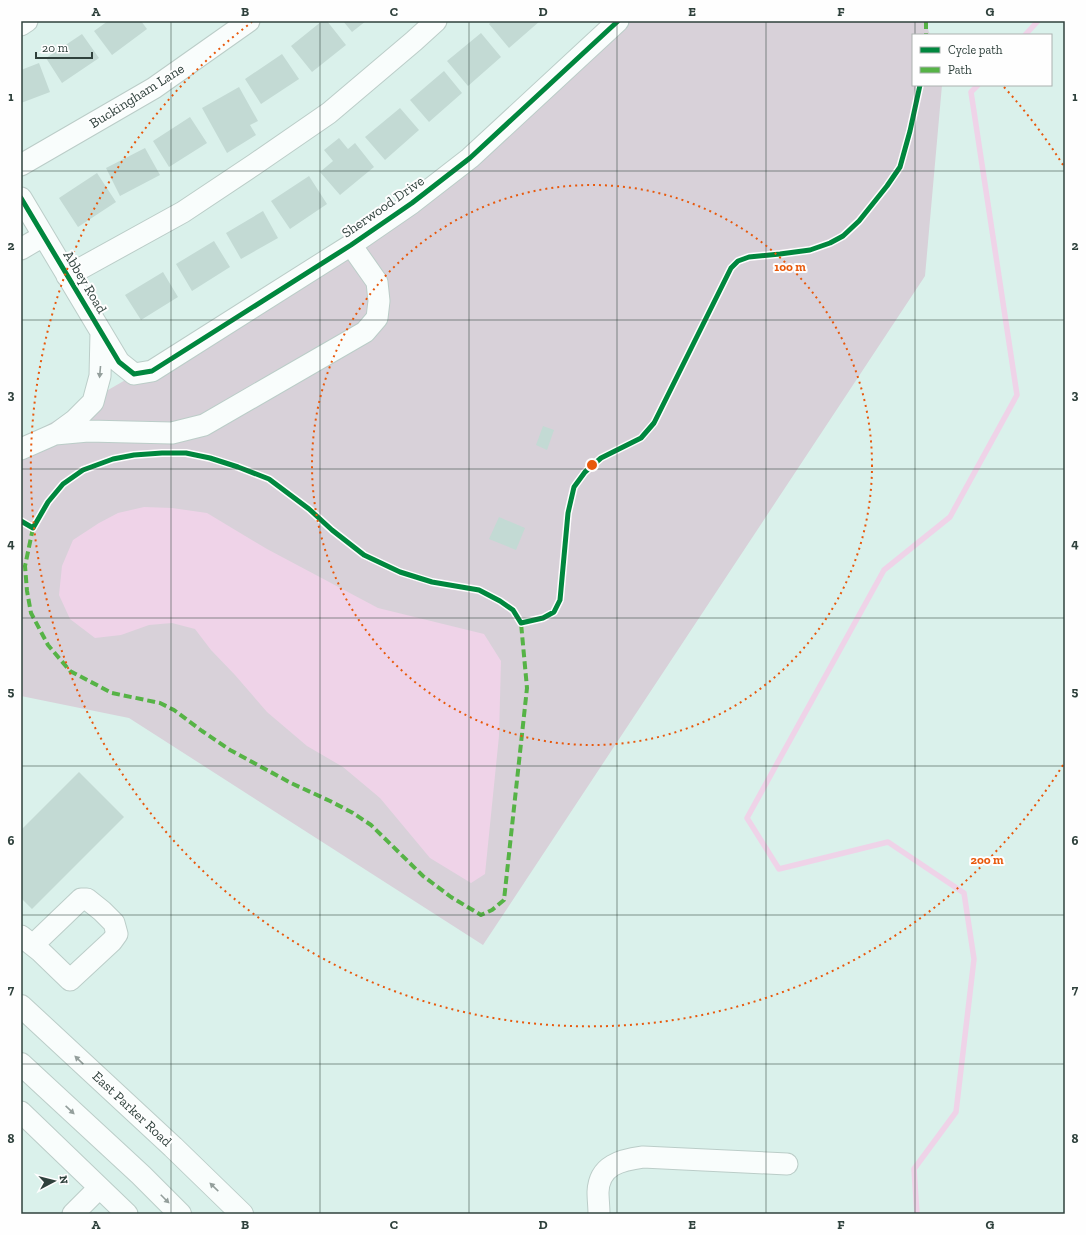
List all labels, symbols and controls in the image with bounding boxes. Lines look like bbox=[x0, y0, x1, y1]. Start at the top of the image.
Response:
text: A bbox=[92, 4, 101, 19]
text: B bbox=[241, 4, 249, 19]
text: C bbox=[390, 4, 398, 19]
text: D bbox=[538, 4, 548, 19]
text: E bbox=[688, 4, 696, 19]
text: F bbox=[837, 4, 845, 19]
text: G bbox=[986, 4, 995, 19]
scale bar bbox=[36, 34, 92, 60]
legend bbox=[912, 34, 1052, 86]
text: 20 m bbox=[42, 41, 69, 55]
text: Cycle path bbox=[948, 43, 1003, 57]
street label: Buckingham Lane bbox=[86, 60, 188, 132]
text: Path bbox=[948, 63, 972, 77]
text: 1 bbox=[8, 89, 14, 104]
text: 1 bbox=[1072, 89, 1078, 104]
street label: Sherwood Drive bbox=[339, 172, 428, 242]
text: 2 bbox=[8, 238, 15, 253]
text: 2 bbox=[1072, 238, 1079, 253]
street label: Abbey Road bbox=[60, 247, 111, 317]
text: 100 m bbox=[774, 260, 806, 274]
one-way arrow bbox=[96, 366, 103, 378]
text: 3 bbox=[8, 387, 15, 402]
text: 3 bbox=[1072, 387, 1079, 402]
centre of rings bbox=[585, 458, 599, 472]
text: 4 bbox=[7, 536, 15, 551]
text: 4 bbox=[1071, 536, 1079, 551]
text: 5 bbox=[8, 684, 15, 699]
text: 5 bbox=[1072, 684, 1079, 699]
text: 6 bbox=[8, 833, 15, 848]
text: 6 bbox=[1072, 833, 1079, 848]
text: 200 m bbox=[970, 853, 1004, 867]
text: 7 bbox=[8, 982, 15, 997]
text: 7 bbox=[1072, 982, 1079, 997]
one-way arrow bbox=[73, 1055, 84, 1064]
street label: East Parker Road bbox=[89, 1068, 176, 1150]
one-way arrow bbox=[65, 1105, 75, 1115]
text: 8 bbox=[7, 1131, 15, 1146]
text: 8 bbox=[1071, 1131, 1079, 1146]
north arrow bbox=[34, 1161, 74, 1201]
text: N bbox=[56, 1175, 70, 1185]
one-way arrow bbox=[209, 1182, 219, 1192]
one-way arrow bbox=[160, 1194, 170, 1204]
text: A bbox=[92, 1217, 101, 1232]
text: B bbox=[241, 1217, 249, 1232]
text: C bbox=[390, 1217, 398, 1232]
text: D bbox=[538, 1217, 548, 1232]
text: E bbox=[688, 1217, 696, 1232]
text: F bbox=[837, 1217, 845, 1232]
text: G bbox=[986, 1217, 995, 1232]

